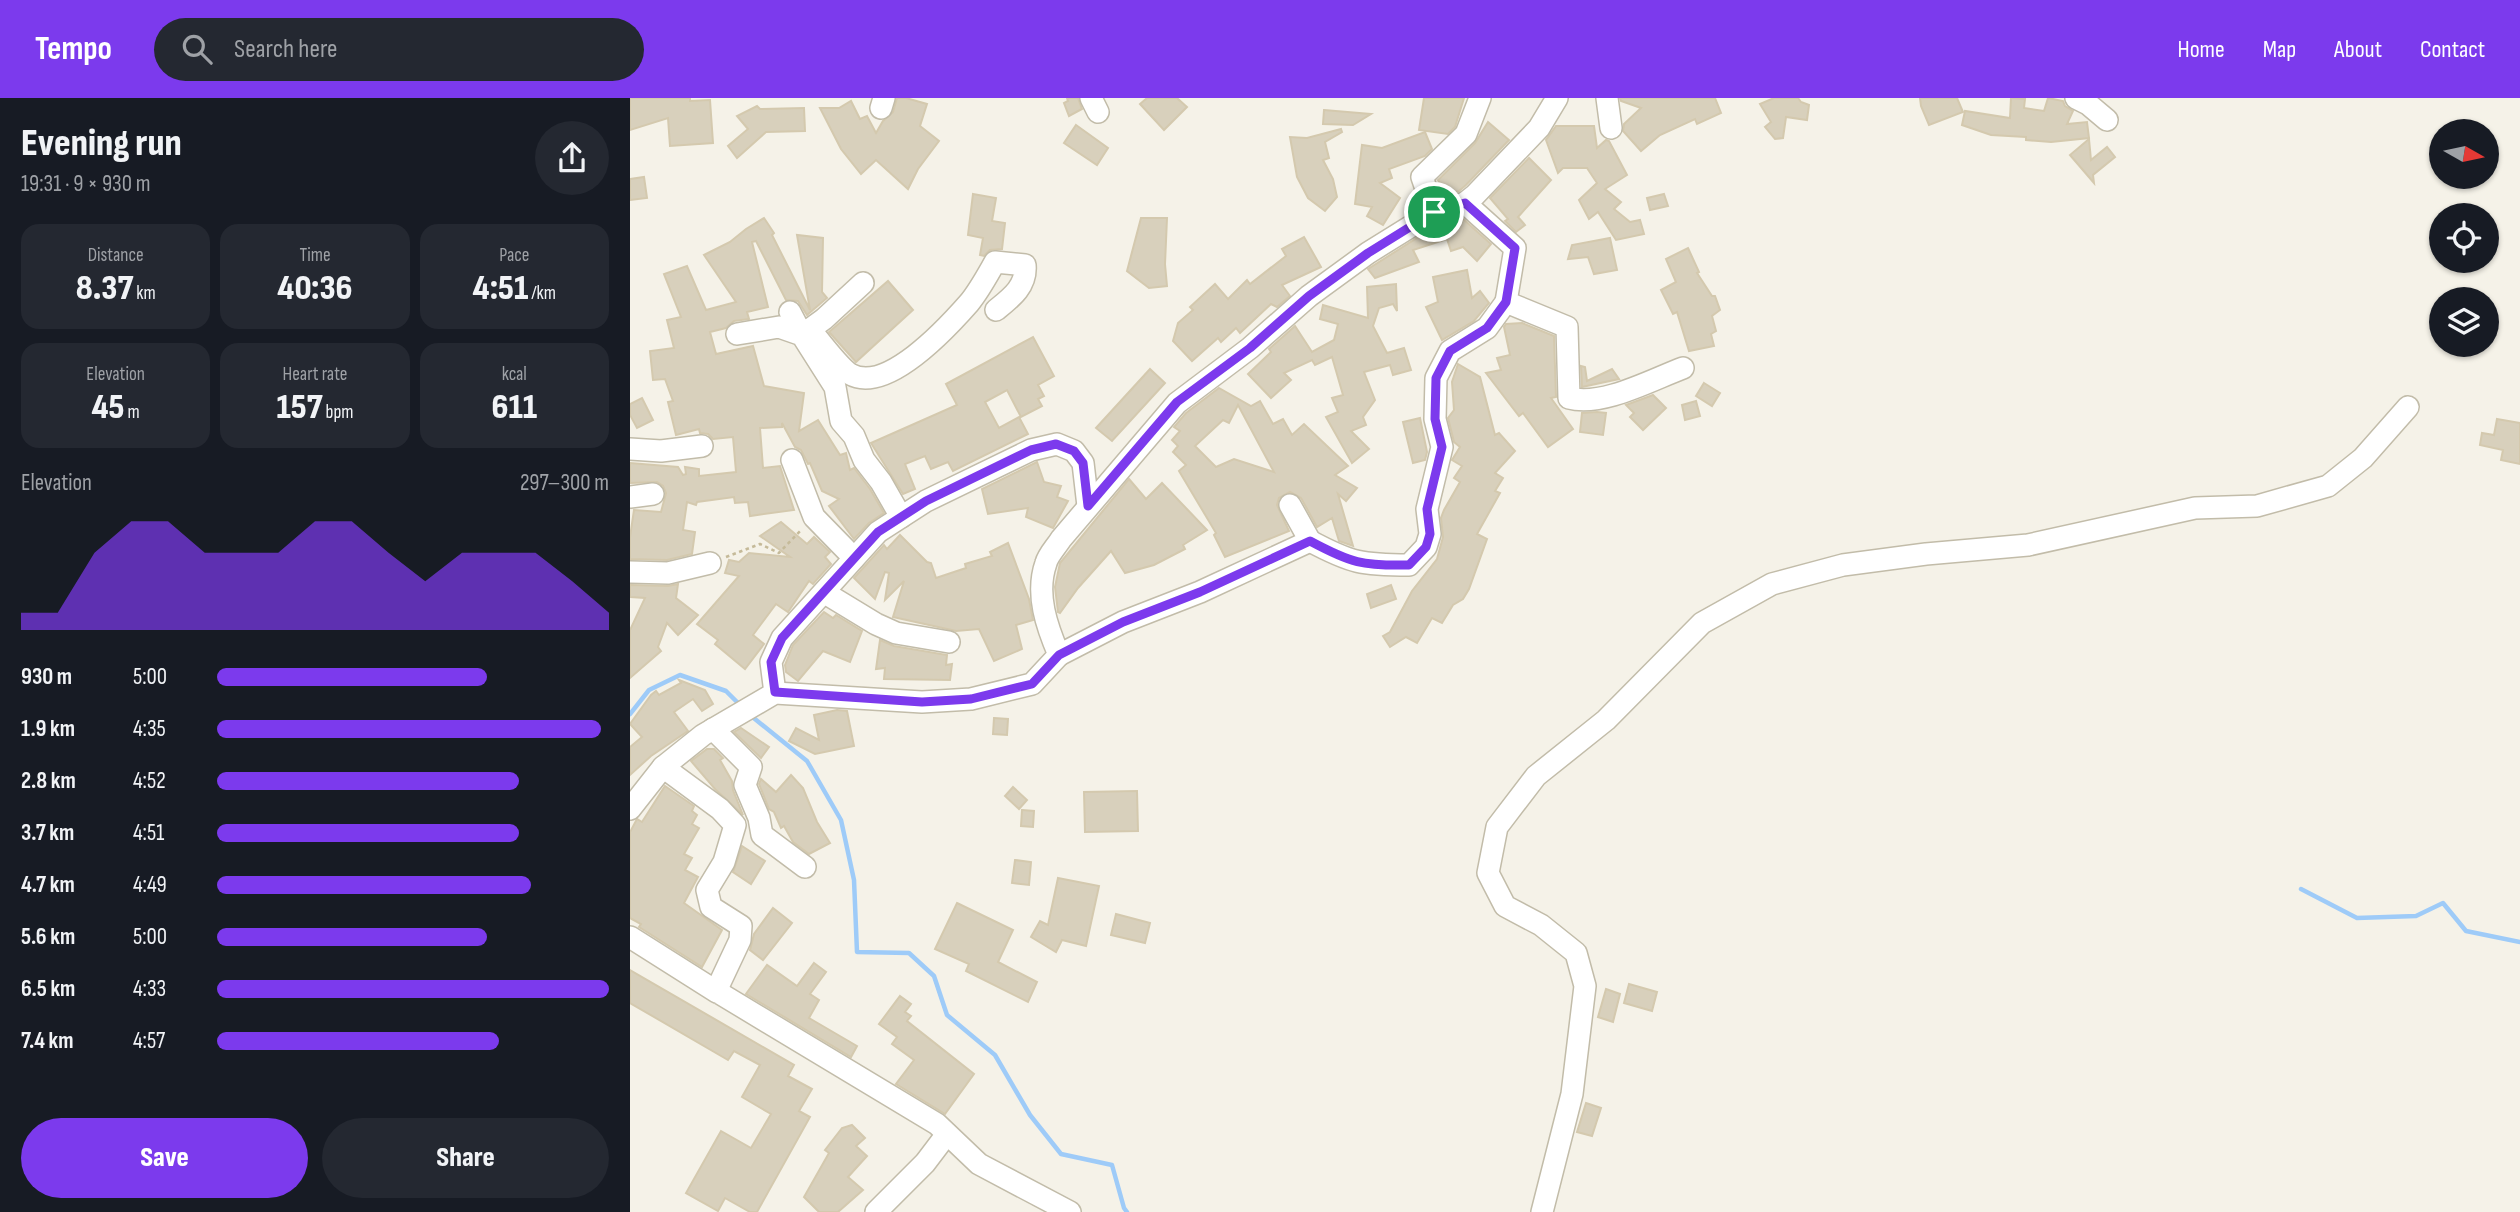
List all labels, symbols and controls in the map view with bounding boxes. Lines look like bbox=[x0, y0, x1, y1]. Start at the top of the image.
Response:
search box bbox=[154, 18, 644, 81]
text: Tempo bbox=[35, 29, 112, 69]
icon: search bbox=[178, 30, 216, 68]
text: Search here bbox=[234, 34, 337, 65]
text: Home bbox=[2177, 35, 2225, 64]
text: Map bbox=[2263, 35, 2296, 64]
text: About bbox=[2334, 35, 2382, 64]
text: Contact bbox=[2420, 35, 2485, 64]
north arrow bbox=[2429, 119, 2499, 189]
map controls bbox=[2429, 119, 2499, 357]
text: Evening run bbox=[21, 121, 182, 166]
button: share bbox=[535, 121, 609, 195]
text: 19:31 · 9 × 930 m bbox=[21, 170, 150, 198]
pin bbox=[1404, 182, 1464, 242]
icon: arrive bbox=[1415, 193, 1453, 231]
button: locate bbox=[2429, 203, 2499, 273]
text: Distance bbox=[88, 244, 144, 267]
text: Time bbox=[299, 244, 331, 267]
text: Pace bbox=[499, 244, 529, 267]
text: 8.37 bbox=[76, 267, 133, 310]
text: 40:36 bbox=[277, 267, 353, 310]
text: 4:51 bbox=[473, 267, 528, 310]
text: km bbox=[133, 282, 156, 305]
text: /km bbox=[528, 282, 556, 305]
button: layers bbox=[2429, 287, 2499, 357]
text: Elevation bbox=[86, 363, 145, 386]
text: Heart rate bbox=[283, 363, 347, 386]
text: kcal bbox=[502, 363, 527, 386]
text: 45 bbox=[92, 386, 125, 429]
text: 157 bbox=[276, 386, 323, 429]
text: 611 bbox=[491, 386, 537, 429]
text: m bbox=[125, 401, 140, 424]
text: bpm bbox=[323, 401, 354, 424]
text: Elevation bbox=[21, 469, 92, 497]
text: 297–300 m bbox=[520, 469, 609, 497]
text: 930 m bbox=[21, 663, 72, 691]
text: 5:00 bbox=[133, 663, 167, 691]
text: 1.9 km bbox=[21, 715, 75, 743]
text: 4:35 bbox=[133, 715, 166, 743]
text: 2.8 km bbox=[21, 767, 76, 795]
text: 4:52 bbox=[133, 767, 166, 795]
text: 3.7 km bbox=[21, 819, 74, 847]
text: 4:51 bbox=[133, 819, 164, 847]
text: 4.7 km bbox=[21, 871, 75, 899]
text: 4:49 bbox=[133, 871, 167, 899]
text: 5.6 km bbox=[21, 923, 75, 951]
text: 5:00 bbox=[133, 923, 167, 951]
text: 6.5 km bbox=[21, 975, 75, 1003]
text: 4:33 bbox=[133, 975, 166, 1003]
text: 7.4 km bbox=[21, 1027, 73, 1055]
text: 4:57 bbox=[133, 1027, 165, 1055]
button: Save bbox=[21, 1118, 308, 1198]
button: Share bbox=[322, 1118, 609, 1198]

